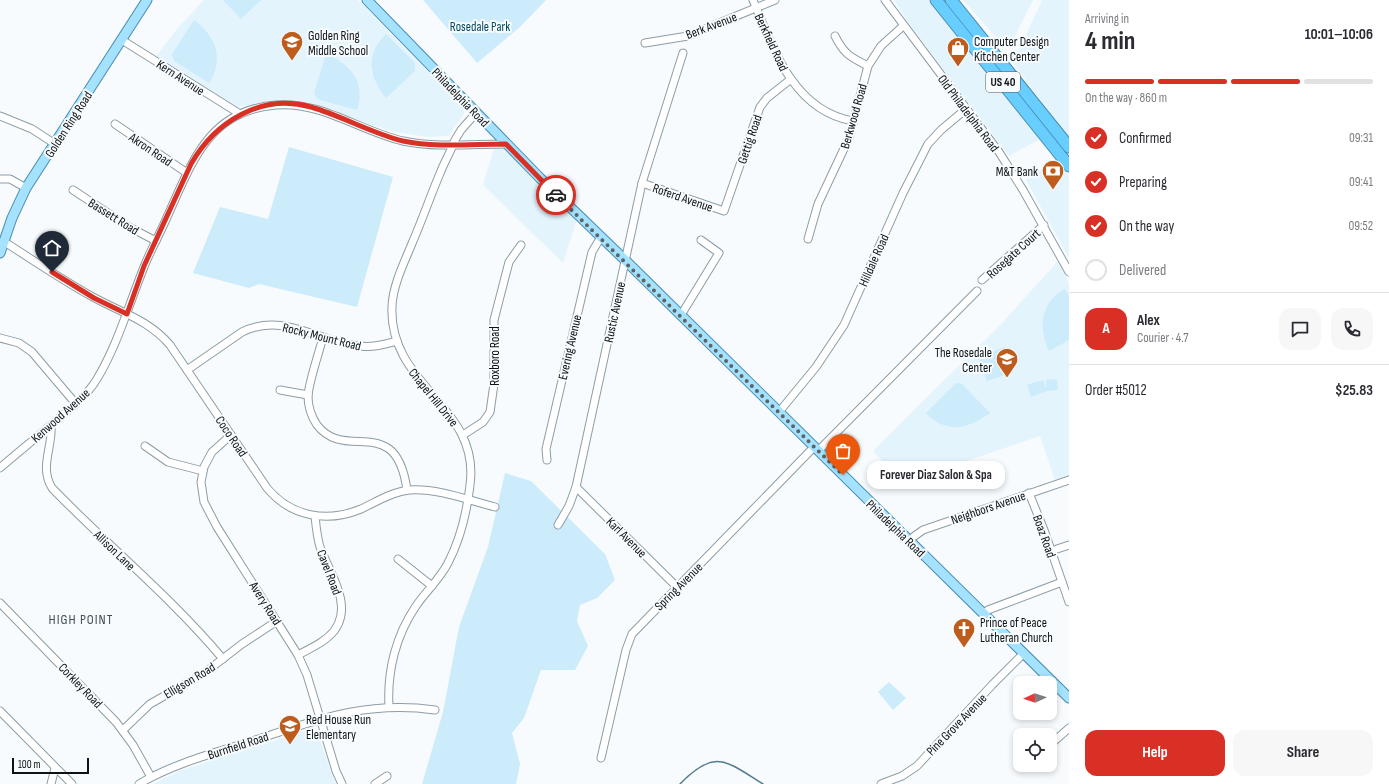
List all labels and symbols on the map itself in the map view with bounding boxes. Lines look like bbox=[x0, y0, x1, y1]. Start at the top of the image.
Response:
street label: Berk Avenue bbox=[683, 9, 739, 43]
street label: Berkfield Road bbox=[751, 11, 791, 74]
park label: Rosedale Park bbox=[450, 19, 510, 35]
place label: Golden Ring Middle School bbox=[308, 28, 368, 59]
school or university icon: Golden Ring Middle School bbox=[279, 29, 305, 62]
place label: Computer Design Kitchen Center bbox=[974, 34, 1049, 65]
shop icon: Computer Design Kitchen Center bbox=[945, 35, 971, 68]
street label: Kern Avenue bbox=[153, 56, 207, 99]
street label: Philadelphia Road bbox=[428, 65, 492, 131]
street label: Old Philadelphia Road bbox=[934, 72, 1002, 155]
road number: US 40 bbox=[986, 72, 1020, 92]
street label: Berkwood Road bbox=[837, 82, 871, 151]
street label: Golden Ring Road bbox=[42, 89, 96, 161]
street label: Gettig Road bbox=[734, 113, 766, 166]
street label: Akron Road bbox=[125, 129, 175, 170]
bank icon: M&T Bank bbox=[1040, 158, 1066, 191]
place label: M&T Bank bbox=[996, 164, 1038, 180]
courier bbox=[536, 175, 576, 215]
street label: Roferd Avenue bbox=[650, 180, 715, 216]
street label: Bassett Road bbox=[85, 195, 142, 239]
street label: Rosegate Court bbox=[983, 225, 1044, 282]
pin bbox=[35, 231, 69, 272]
street label: Hilldale Road bbox=[855, 232, 893, 289]
street label: Rustic Avenue bbox=[601, 280, 629, 344]
street label: Evering Avenue bbox=[555, 313, 585, 381]
street label: Rocky Mount Road bbox=[281, 319, 363, 354]
street label: Roxboro Road bbox=[487, 326, 503, 386]
place label: The Rosedale Center bbox=[935, 345, 992, 376]
school or university icon: The Rosedale Center bbox=[994, 346, 1020, 379]
street label: Chapel Hill Drive bbox=[405, 365, 462, 430]
street label: Kenwood Avenue bbox=[28, 385, 93, 446]
street label: Coco Road bbox=[212, 413, 251, 460]
pin bbox=[826, 434, 860, 475]
callout: Forever Diaz Salon & Spa bbox=[867, 461, 1005, 489]
street label: Neighbors Avenue bbox=[949, 488, 1028, 528]
street label: Philadelphia Road bbox=[862, 497, 928, 561]
street label: Boaz Road bbox=[1029, 513, 1059, 560]
street label: Karl Avenue bbox=[603, 514, 650, 561]
street label: Allison Lane bbox=[89, 526, 138, 574]
street label: Cavel Road bbox=[313, 547, 345, 597]
street label: Spring Avenue bbox=[651, 559, 706, 614]
street label: Avery Road bbox=[245, 578, 285, 628]
district label: HIGH POINT bbox=[49, 611, 113, 628]
place label: Prince of Peace Lutheran Church bbox=[980, 615, 1053, 646]
church icon: Prince of Peace Lutheran Church bbox=[951, 616, 977, 649]
street label: Elligson Road bbox=[161, 659, 218, 703]
street label: Corkley Road bbox=[55, 660, 106, 712]
north arrow bbox=[1013, 676, 1057, 720]
street label: Pine Grove Avenue bbox=[923, 690, 990, 759]
place label: Red House Run Elementary bbox=[306, 712, 371, 743]
school or university icon: Red House Run Elementary bbox=[277, 713, 303, 746]
street label: Burnfield Road bbox=[206, 729, 271, 763]
scale bar bbox=[12, 756, 89, 775]

